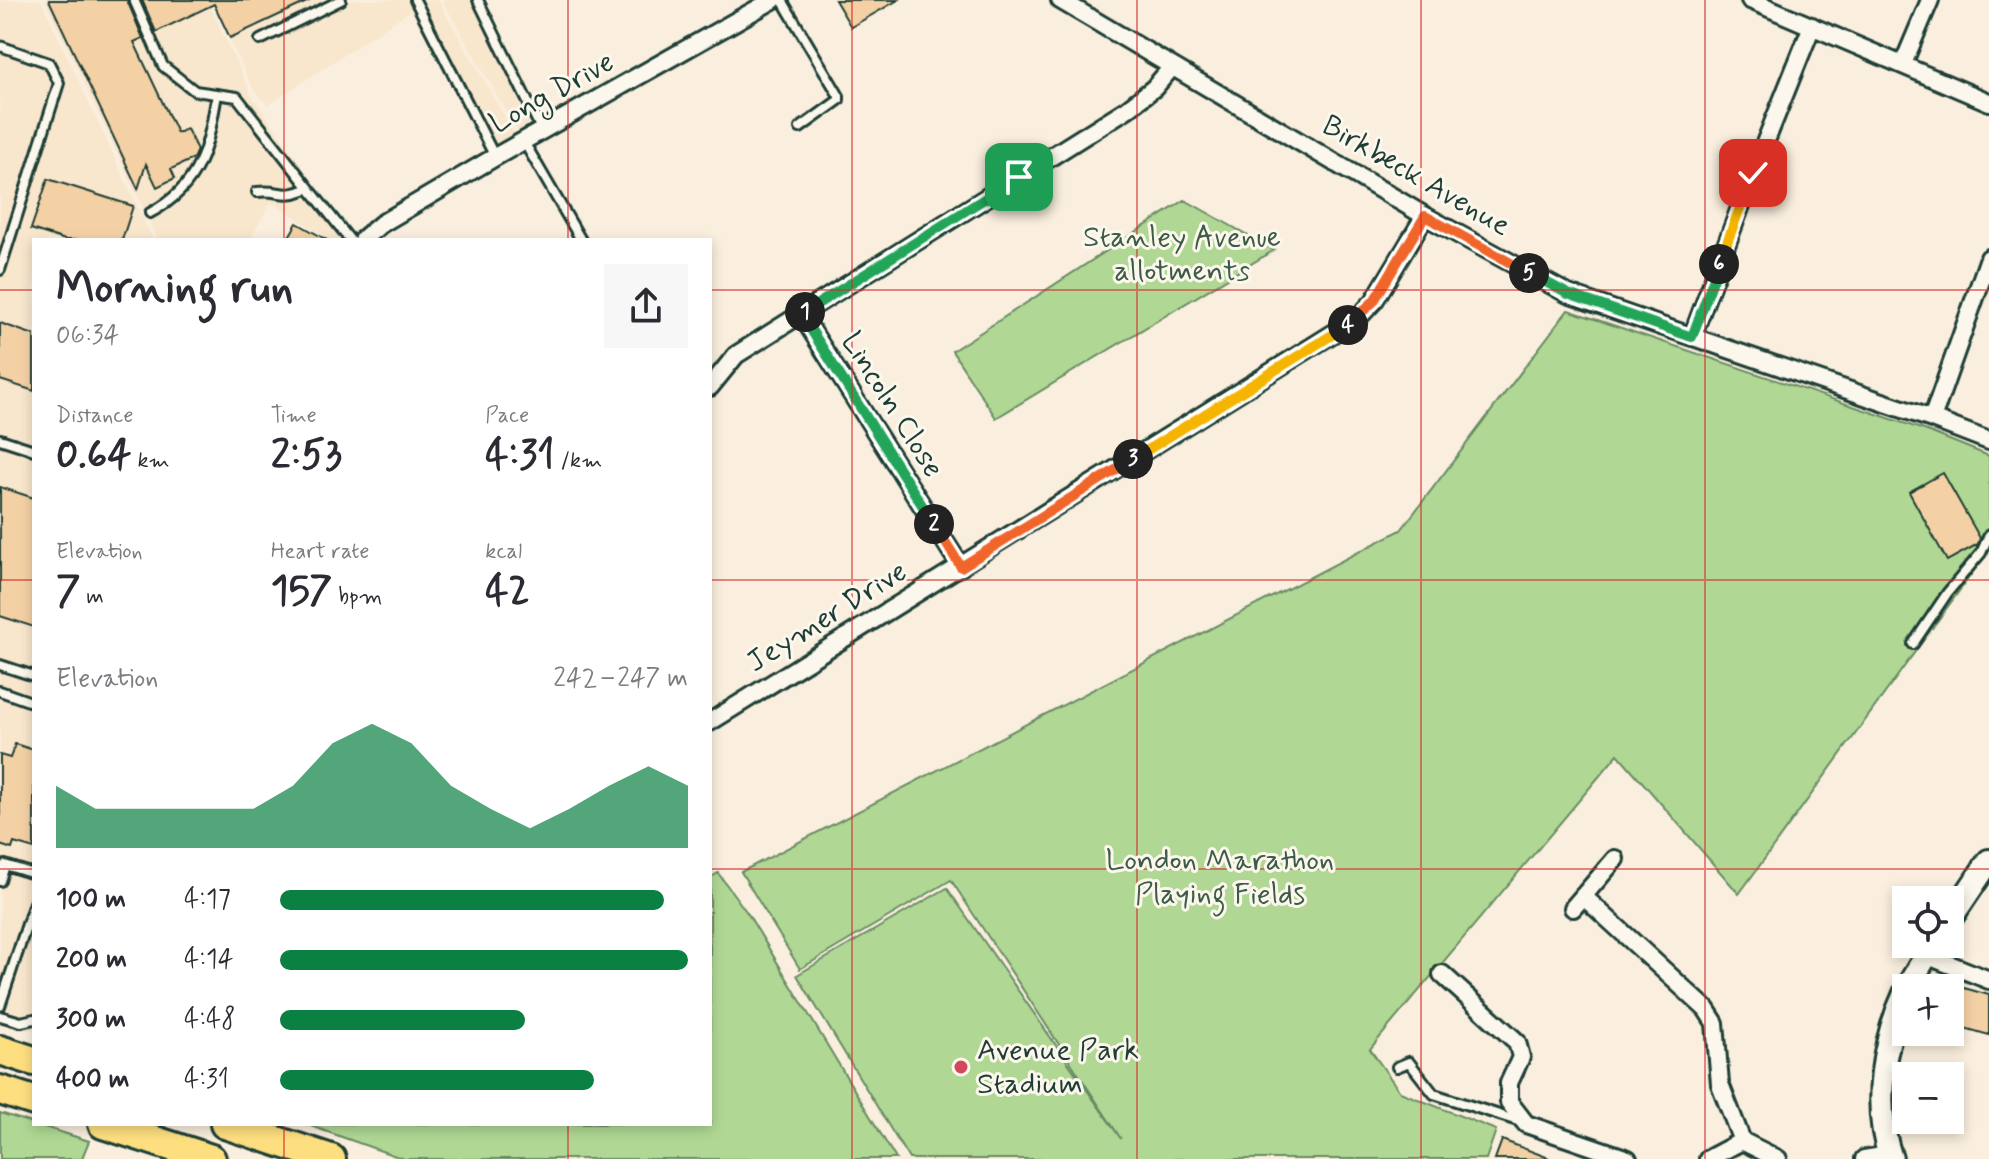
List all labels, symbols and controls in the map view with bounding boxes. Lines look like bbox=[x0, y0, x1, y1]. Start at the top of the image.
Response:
street label: Long Drive bbox=[483, 43, 622, 145]
street label: Birkbeck Avenue bbox=[1315, 106, 1517, 246]
pin bbox=[1719, 139, 1787, 207]
pin bbox=[985, 143, 1053, 211]
icon: check bbox=[1731, 151, 1775, 195]
icon: arrive bbox=[997, 155, 1041, 199]
park label: Stanley Avenue allotments bbox=[1083, 218, 1281, 291]
pin: 6 bbox=[1699, 244, 1739, 284]
text: 6 bbox=[1713, 250, 1725, 278]
pin: 5 bbox=[1509, 253, 1549, 293]
text: 5 bbox=[1522, 259, 1536, 287]
text: Morning run bbox=[56, 260, 293, 318]
button: share bbox=[604, 264, 688, 348]
pin: 1 bbox=[785, 292, 825, 332]
text: 1 bbox=[800, 298, 810, 326]
pin: 4 bbox=[1328, 305, 1368, 345]
text: 4 bbox=[1342, 311, 1354, 339]
text: 06:34 bbox=[56, 319, 119, 353]
street label: Lincoln Close bbox=[832, 325, 952, 485]
text: Distance bbox=[56, 402, 133, 430]
text: Time bbox=[271, 402, 317, 430]
text: Pace bbox=[485, 402, 529, 430]
text: 0.64 bbox=[56, 430, 131, 482]
text: 2:53 bbox=[271, 430, 342, 482]
text: 4:31 bbox=[485, 430, 555, 482]
pin: 3 bbox=[1113, 439, 1153, 479]
text: 3 bbox=[1128, 445, 1138, 473]
text: km bbox=[131, 447, 170, 475]
text: /km bbox=[555, 447, 602, 475]
pin: 2 bbox=[914, 504, 954, 544]
text: 2 bbox=[929, 510, 939, 538]
text: Elevation bbox=[56, 538, 143, 566]
text: Heart rate bbox=[271, 538, 369, 566]
text: kcal bbox=[485, 538, 522, 566]
street label: Jeymer Drive bbox=[739, 552, 915, 682]
text: 7 bbox=[56, 566, 80, 618]
text: 157 bbox=[271, 566, 332, 618]
text: 42 bbox=[485, 566, 530, 618]
text: m bbox=[80, 583, 104, 611]
text: bpm bbox=[332, 583, 382, 611]
text: Elevation bbox=[56, 662, 158, 696]
text: 242–247 m bbox=[553, 662, 688, 696]
park label: London Marathon Playing Fields bbox=[1106, 841, 1334, 917]
text: 100 m bbox=[56, 883, 126, 917]
text: 4:17 bbox=[184, 883, 231, 917]
map controls bbox=[1892, 886, 1964, 1134]
button: locate bbox=[1892, 886, 1964, 958]
text: 200 m bbox=[56, 943, 127, 977]
text: 4:14 bbox=[184, 943, 233, 977]
button: + bbox=[1892, 974, 1964, 1046]
text: 300 m bbox=[56, 1003, 126, 1037]
text: 4:48 bbox=[184, 1003, 235, 1037]
place label: Avenue Park Stadium bbox=[977, 1031, 1139, 1104]
marker: Avenue Park Stadium bbox=[952, 1058, 970, 1076]
button: − bbox=[1892, 1062, 1964, 1134]
text: 400 m bbox=[56, 1063, 129, 1097]
text: 4:31 bbox=[184, 1063, 229, 1097]

